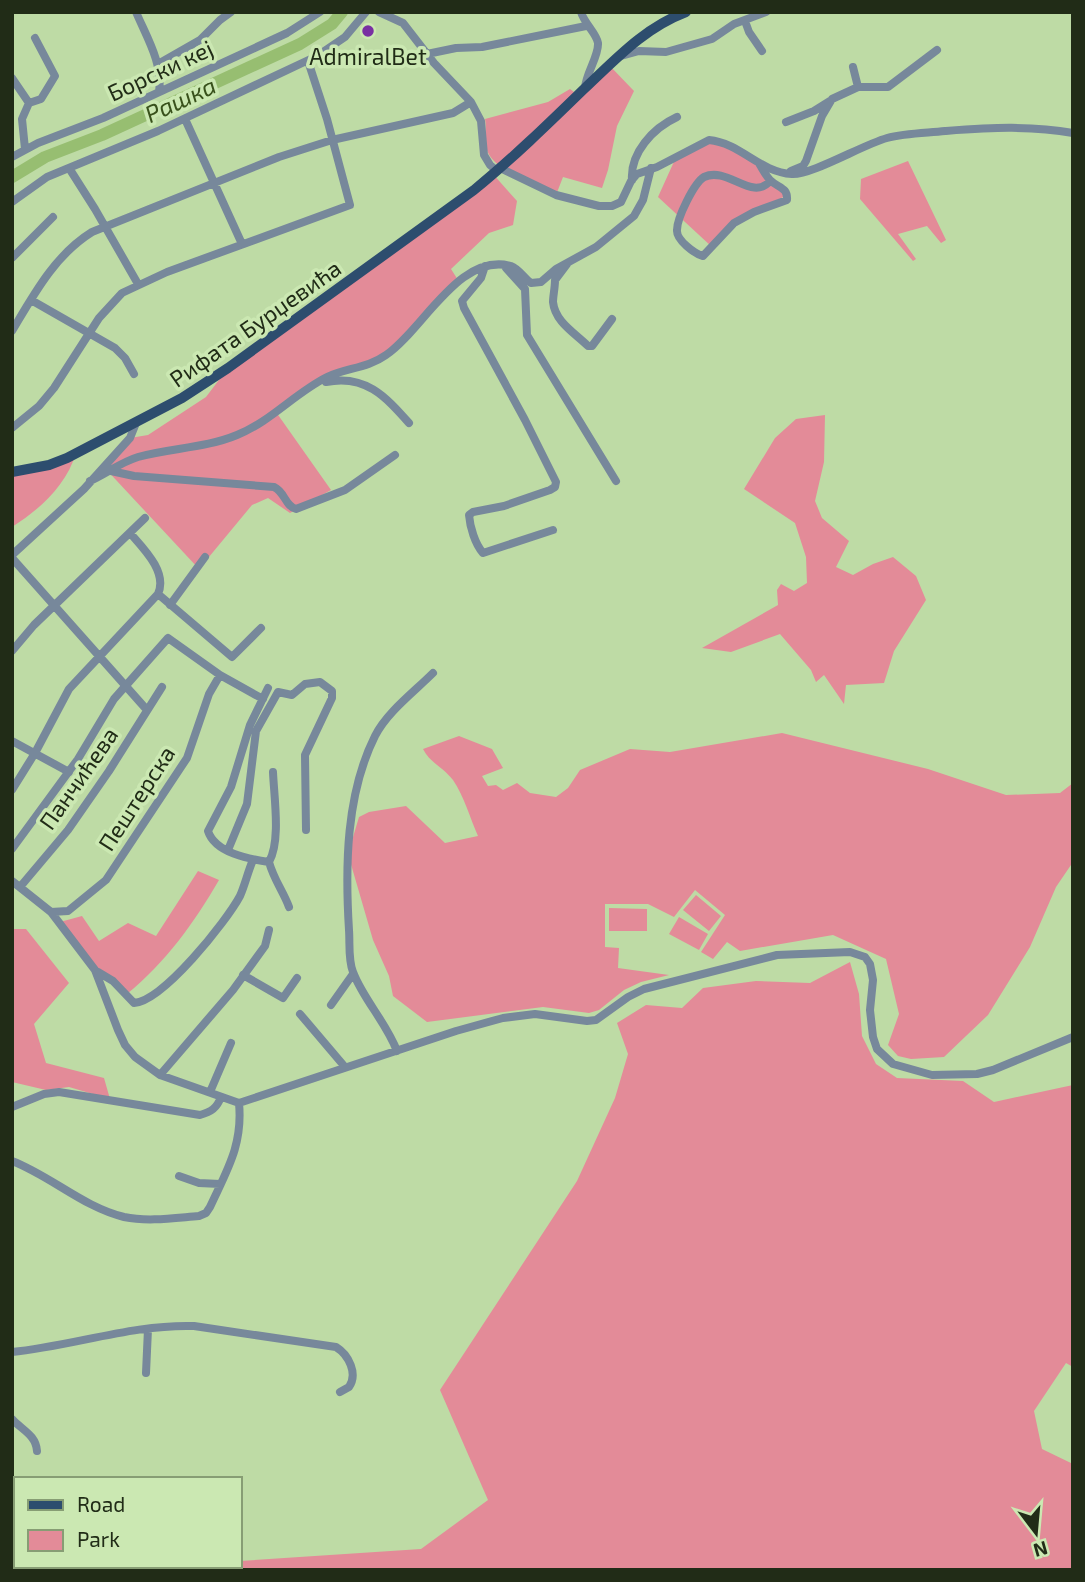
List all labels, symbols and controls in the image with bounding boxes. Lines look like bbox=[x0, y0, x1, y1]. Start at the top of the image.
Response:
marker: AdmiralBet bbox=[360, 23, 376, 39]
street label: Борски кеј bbox=[103, 33, 217, 107]
place label: AdmiralBet bbox=[309, 42, 427, 70]
water label: Рашка bbox=[140, 70, 220, 128]
street label: Рифата Бурџевића bbox=[164, 253, 347, 393]
street label: Панчићева bbox=[33, 721, 123, 835]
street label: Пештерска bbox=[92, 740, 180, 856]
legend bbox=[14, 1477, 242, 1568]
text: Road bbox=[77, 1491, 125, 1516]
north arrow bbox=[1001, 1498, 1071, 1568]
text: Park bbox=[77, 1526, 120, 1551]
text: N bbox=[1031, 1537, 1051, 1563]

